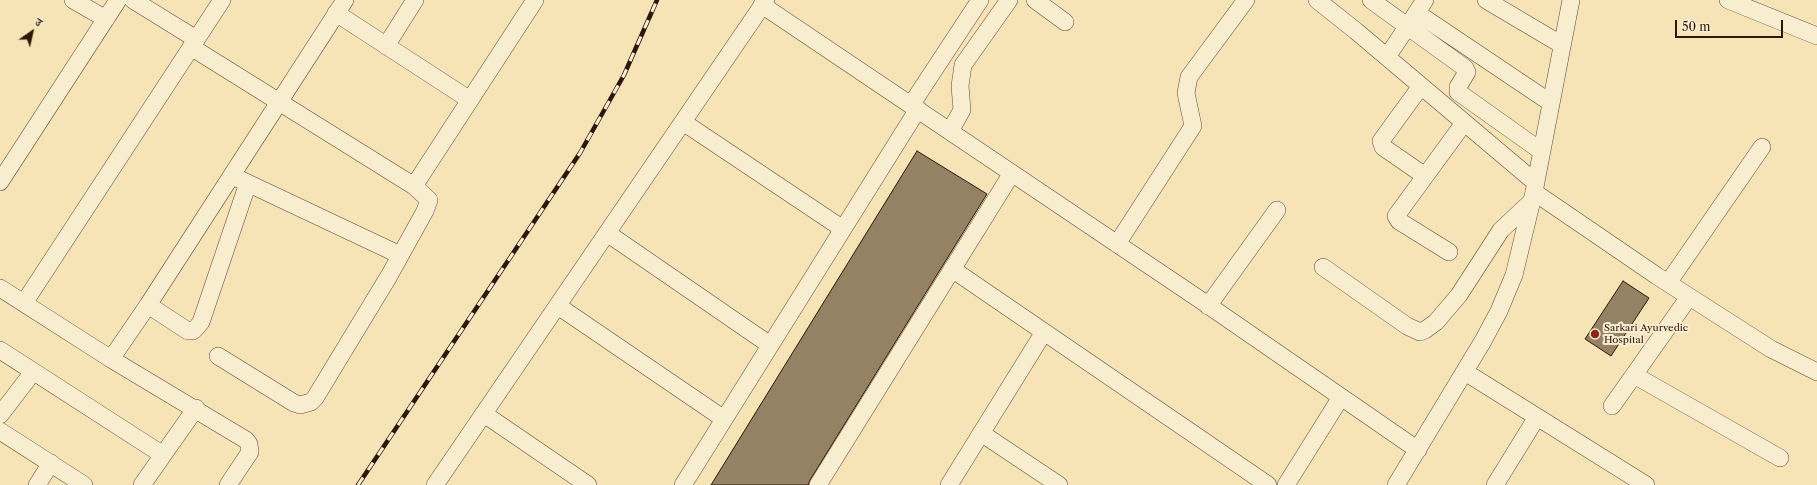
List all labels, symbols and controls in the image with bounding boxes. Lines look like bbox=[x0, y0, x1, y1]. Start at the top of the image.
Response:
north arrow bbox=[12, 12, 52, 52]
scale bar bbox=[1677, 12, 1785, 38]
text: उ bbox=[32, 15, 45, 29]
text: 50 m bbox=[1682, 19, 1711, 34]
place label: Sarkari Ayurvedic Hospital bbox=[1604, 322, 1688, 346]
marker: Sarkari Ayurvedic Hospital bbox=[1589, 328, 1601, 340]

